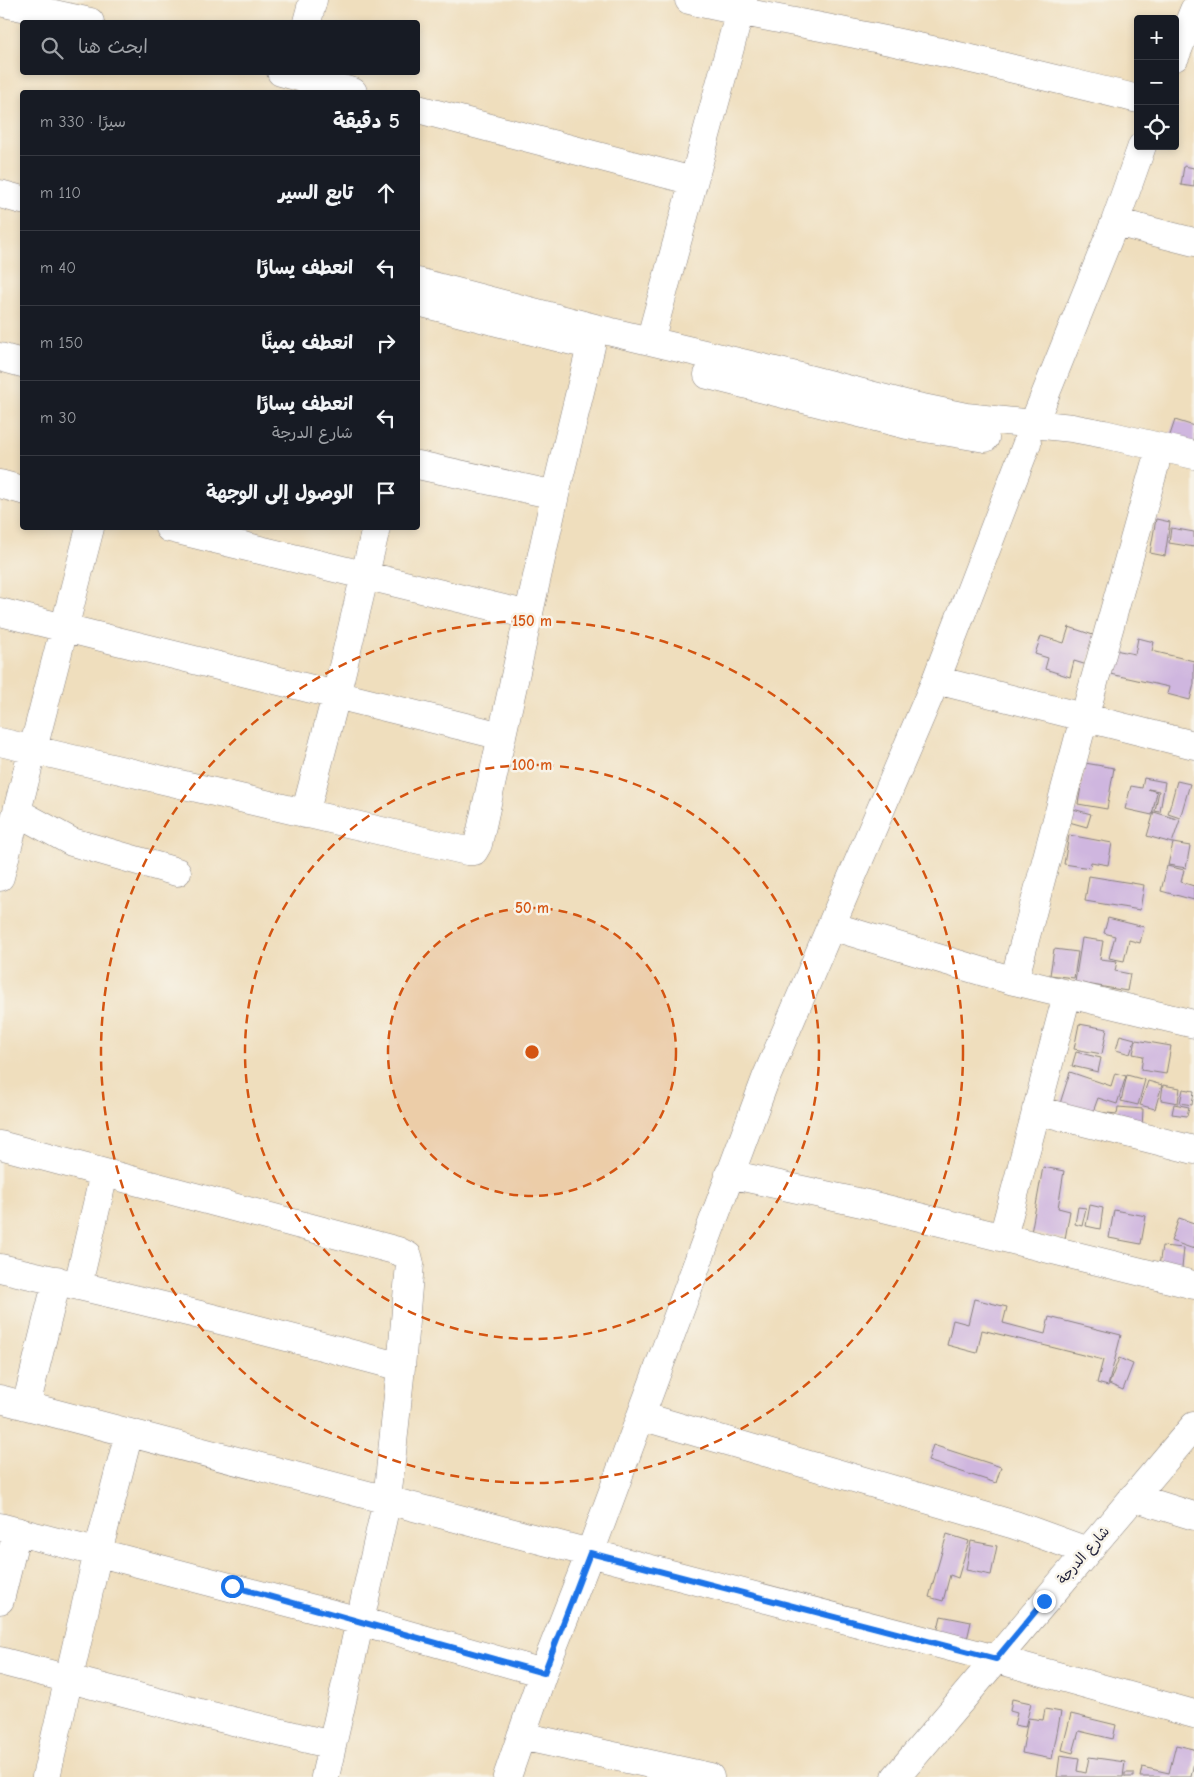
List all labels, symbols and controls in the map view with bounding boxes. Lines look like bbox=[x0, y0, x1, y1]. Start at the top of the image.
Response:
map controls bbox=[1134, 15, 1179, 150]
button: + bbox=[1134, 15, 1179, 60]
search box bbox=[20, 20, 420, 75]
icon: search bbox=[38, 34, 66, 62]
text: ابحث هنا bbox=[78, 36, 148, 58]
button: − bbox=[1134, 60, 1179, 105]
button: locate bbox=[1134, 105, 1179, 150]
text: 5 دقيقة bbox=[333, 109, 400, 133]
text: سيرًا · 330 m bbox=[40, 113, 126, 131]
icon: ahead bbox=[372, 179, 400, 207]
text: تابع السير bbox=[279, 182, 353, 204]
text: 110 m bbox=[40, 184, 81, 202]
icon: left bbox=[372, 254, 400, 282]
text: انعطف يسارًا bbox=[256, 257, 353, 279]
text: 40 m bbox=[40, 259, 76, 277]
icon: right bbox=[372, 329, 400, 357]
text: انعطف يمينًا bbox=[261, 332, 353, 354]
text: 150 m bbox=[40, 334, 83, 352]
text: انعطف يسارًا bbox=[256, 393, 353, 415]
icon: left bbox=[372, 404, 400, 432]
text: 30 m bbox=[40, 409, 76, 427]
text: شارع الدرجة bbox=[272, 424, 353, 442]
icon: arrive bbox=[372, 479, 400, 507]
text: الوصول إلى الوجهة bbox=[206, 482, 353, 504]
text: 150 m bbox=[512, 612, 552, 630]
text: 100 m bbox=[512, 756, 552, 774]
text: 50 m bbox=[515, 899, 549, 917]
centre of rings bbox=[523, 1043, 541, 1061]
street label: شارع الدرجة bbox=[1054, 1523, 1114, 1588]
route start bbox=[221, 1575, 244, 1598]
route end bbox=[1033, 1590, 1056, 1613]

